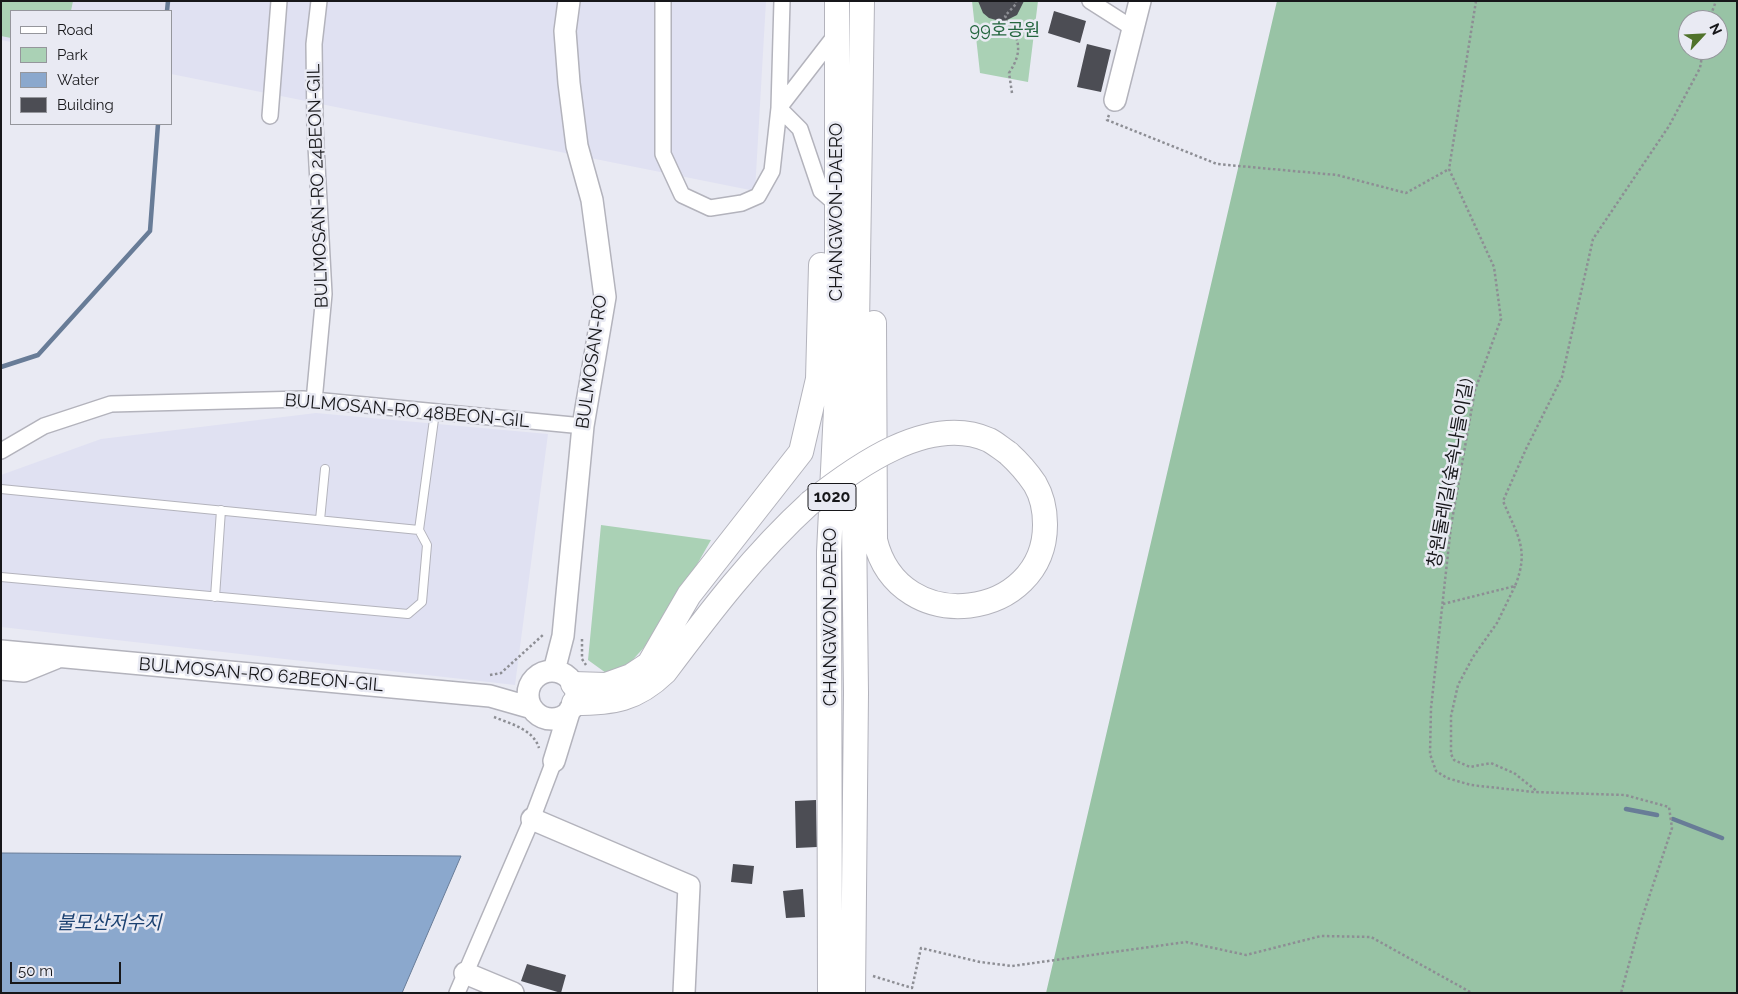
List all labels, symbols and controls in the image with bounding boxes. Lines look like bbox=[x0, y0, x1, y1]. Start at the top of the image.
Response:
legend bbox=[10, 10, 172, 125]
north arrow bbox=[1678, 10, 1728, 60]
park label: 99호공원 bbox=[970, 20, 1040, 42]
text: Road bbox=[57, 21, 93, 39]
text: N bbox=[1706, 21, 1725, 37]
text: Park bbox=[57, 46, 88, 64]
street label: BULMOSAN-RO 24BEON-GIL bbox=[303, 64, 333, 308]
text: Water bbox=[57, 71, 99, 89]
text: Building bbox=[57, 96, 114, 114]
street label: CHANGWON-DAERO bbox=[826, 123, 848, 301]
street label: BULMOSAN-RO bbox=[572, 294, 612, 430]
street label: 창원둘레길(숲속나들이길) bbox=[1424, 377, 1478, 569]
street label: BULMOSAN-RO 48BEON-GIL bbox=[284, 390, 530, 432]
road number: 1020 bbox=[808, 484, 856, 511]
street label: CHANGWON-DAERO bbox=[820, 528, 842, 706]
street label: BULMOSAN-RO 62BEON-GIL bbox=[138, 654, 384, 696]
water label: 불모산저수지 bbox=[57, 912, 161, 934]
scale bar bbox=[12, 952, 124, 984]
text: 50 m bbox=[18, 962, 53, 980]

